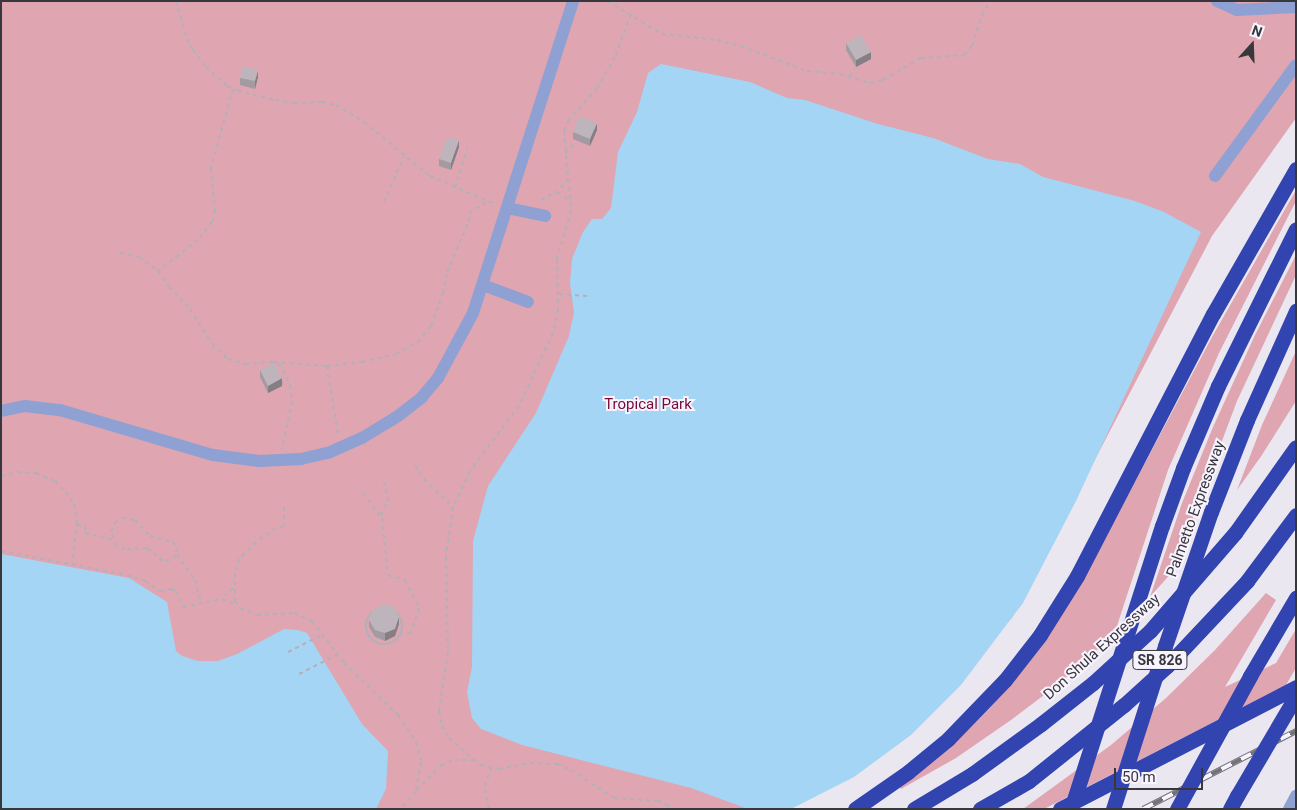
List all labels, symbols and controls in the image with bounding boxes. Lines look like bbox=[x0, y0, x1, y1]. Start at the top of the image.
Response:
north arrow bbox=[1227, 20, 1277, 70]
text: N bbox=[1250, 22, 1265, 40]
park label: Tropical Park bbox=[604, 396, 692, 414]
street label: Palmetto Expressway bbox=[1163, 439, 1229, 579]
street label: Don Shula Expressway bbox=[1040, 590, 1164, 704]
road number: SR 826 bbox=[1131, 648, 1189, 672]
scale bar bbox=[1117, 758, 1206, 790]
text: 50 m bbox=[1122, 768, 1156, 786]

